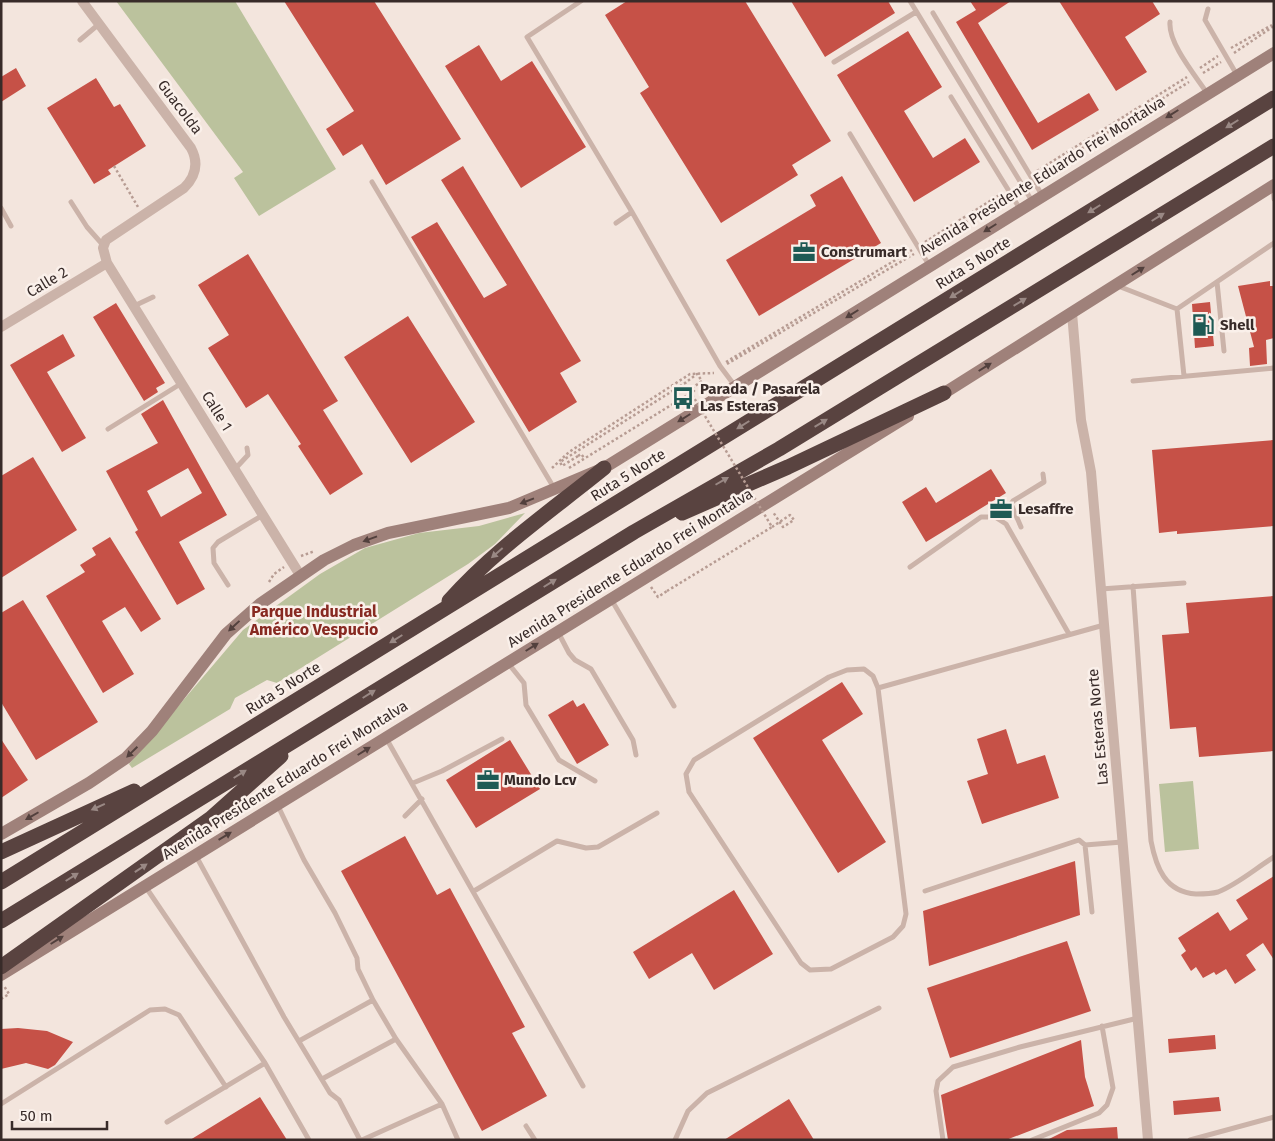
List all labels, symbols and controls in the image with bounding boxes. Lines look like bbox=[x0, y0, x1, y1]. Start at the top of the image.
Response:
street label: Guacolda bbox=[154, 76, 206, 138]
street label: Avenida Presidente Eduardo Frei Montalva bbox=[916, 93, 1168, 259]
one-way arrow bbox=[1166, 110, 1179, 119]
one-way arrow bbox=[1226, 119, 1239, 128]
one-way arrow bbox=[1087, 204, 1100, 214]
one-way arrow bbox=[1152, 213, 1165, 222]
one-way arrow bbox=[983, 224, 996, 233]
street label: Ruta 5 Norte bbox=[932, 233, 1014, 293]
office icon: Construmart bbox=[791, 239, 817, 265]
place label: Construmart bbox=[821, 243, 907, 261]
street label: Calle 2 bbox=[23, 263, 71, 301]
one-way arrow bbox=[1131, 266, 1144, 276]
one-way arrow bbox=[949, 290, 962, 299]
one-way arrow bbox=[1013, 298, 1026, 307]
one-way arrow bbox=[845, 309, 858, 318]
fuel station icon: Shell bbox=[1190, 312, 1216, 338]
place label: Shell bbox=[1220, 316, 1255, 334]
one-way arrow bbox=[979, 362, 992, 372]
place label: Parada / Pasarela Las Esteras bbox=[700, 380, 820, 415]
bus stop icon: Parada / Pasarela Las Esteras bbox=[670, 385, 696, 411]
street label: Calle 1 bbox=[198, 388, 236, 434]
one-way arrow bbox=[678, 414, 691, 423]
one-way arrow bbox=[815, 419, 828, 428]
one-way arrow bbox=[736, 421, 749, 430]
street label: Ruta 5 Norte bbox=[587, 445, 669, 505]
one-way arrow bbox=[715, 477, 729, 486]
street label: Avenida Presidente Eduardo Frei Montalva bbox=[504, 485, 756, 651]
office icon: Lesaffre bbox=[988, 496, 1014, 522]
one-way arrow bbox=[519, 497, 534, 505]
place label: Lesaffre bbox=[1018, 500, 1073, 518]
one-way arrow bbox=[362, 536, 377, 543]
one-way arrow bbox=[492, 547, 504, 559]
one-way arrow bbox=[544, 578, 557, 588]
district label: Parque Industrial Américo Vespucio bbox=[249, 602, 378, 639]
one-way arrow bbox=[229, 620, 241, 632]
one-way arrow bbox=[389, 634, 403, 644]
one-way arrow bbox=[525, 643, 539, 652]
street label: Ruta 5 Norte bbox=[242, 658, 324, 718]
street label: Las Esteras Norte bbox=[1084, 668, 1112, 786]
one-way arrow bbox=[362, 690, 375, 699]
street label: Avenida Presidente Eduardo Frei Montalva bbox=[159, 697, 411, 863]
one-way arrow bbox=[126, 746, 138, 758]
one-way arrow bbox=[357, 746, 370, 755]
office icon: Mundo Lcv bbox=[475, 767, 501, 793]
one-way arrow bbox=[234, 769, 247, 778]
place label: Mundo Lcv bbox=[504, 771, 577, 789]
one-way arrow bbox=[91, 804, 105, 812]
one-way arrow bbox=[25, 812, 38, 821]
one-way arrow bbox=[218, 831, 232, 840]
one-way arrow bbox=[134, 863, 148, 873]
one-way arrow bbox=[66, 873, 79, 882]
one-way arrow bbox=[51, 935, 64, 945]
scale bar bbox=[12, 1098, 108, 1130]
text: 50 m bbox=[20, 1107, 53, 1125]

